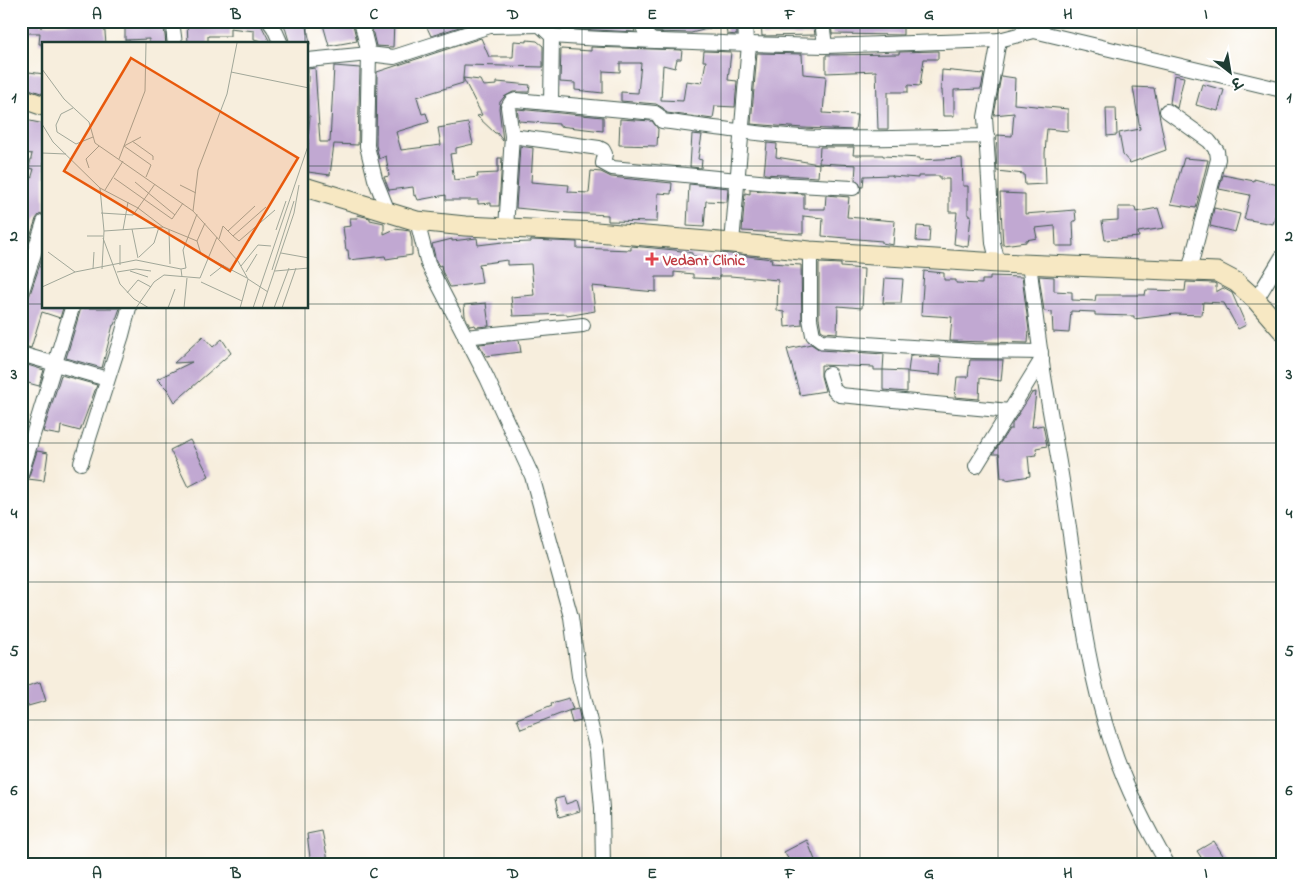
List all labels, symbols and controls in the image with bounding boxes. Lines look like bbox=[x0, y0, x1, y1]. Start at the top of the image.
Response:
text: A bbox=[92, 3, 102, 27]
text: B bbox=[230, 3, 242, 27]
text: C bbox=[370, 3, 379, 27]
text: D bbox=[506, 3, 519, 27]
text: E bbox=[647, 3, 657, 27]
text: F bbox=[784, 3, 796, 27]
text: G bbox=[924, 3, 934, 27]
text: H bbox=[1063, 3, 1073, 27]
text: I bbox=[1204, 3, 1208, 27]
inset map bbox=[42, 42, 309, 309]
north arrow bbox=[1206, 48, 1256, 98]
text: उ bbox=[1225, 69, 1247, 94]
text: 1 bbox=[11, 86, 17, 110]
text: 1 bbox=[1286, 86, 1292, 110]
text: 2 bbox=[9, 225, 18, 249]
text: 2 bbox=[1284, 225, 1293, 249]
place label: Vedant Clinic bbox=[662, 249, 746, 273]
marker: Vedant Clinic bbox=[645, 252, 659, 266]
text: 3 bbox=[10, 363, 18, 387]
text: 3 bbox=[1285, 363, 1293, 387]
text: 4 bbox=[10, 502, 18, 526]
text: 4 bbox=[1285, 502, 1293, 526]
text: 5 bbox=[9, 640, 19, 664]
text: 5 bbox=[1284, 640, 1294, 664]
text: 6 bbox=[9, 779, 18, 803]
text: 6 bbox=[1284, 779, 1293, 803]
text: A bbox=[92, 862, 102, 886]
text: B bbox=[230, 862, 242, 886]
text: C bbox=[370, 862, 379, 886]
text: D bbox=[506, 862, 519, 886]
text: E bbox=[647, 862, 657, 886]
text: F bbox=[784, 862, 796, 886]
text: G bbox=[924, 862, 934, 886]
text: H bbox=[1063, 862, 1073, 886]
text: I bbox=[1204, 862, 1208, 886]

